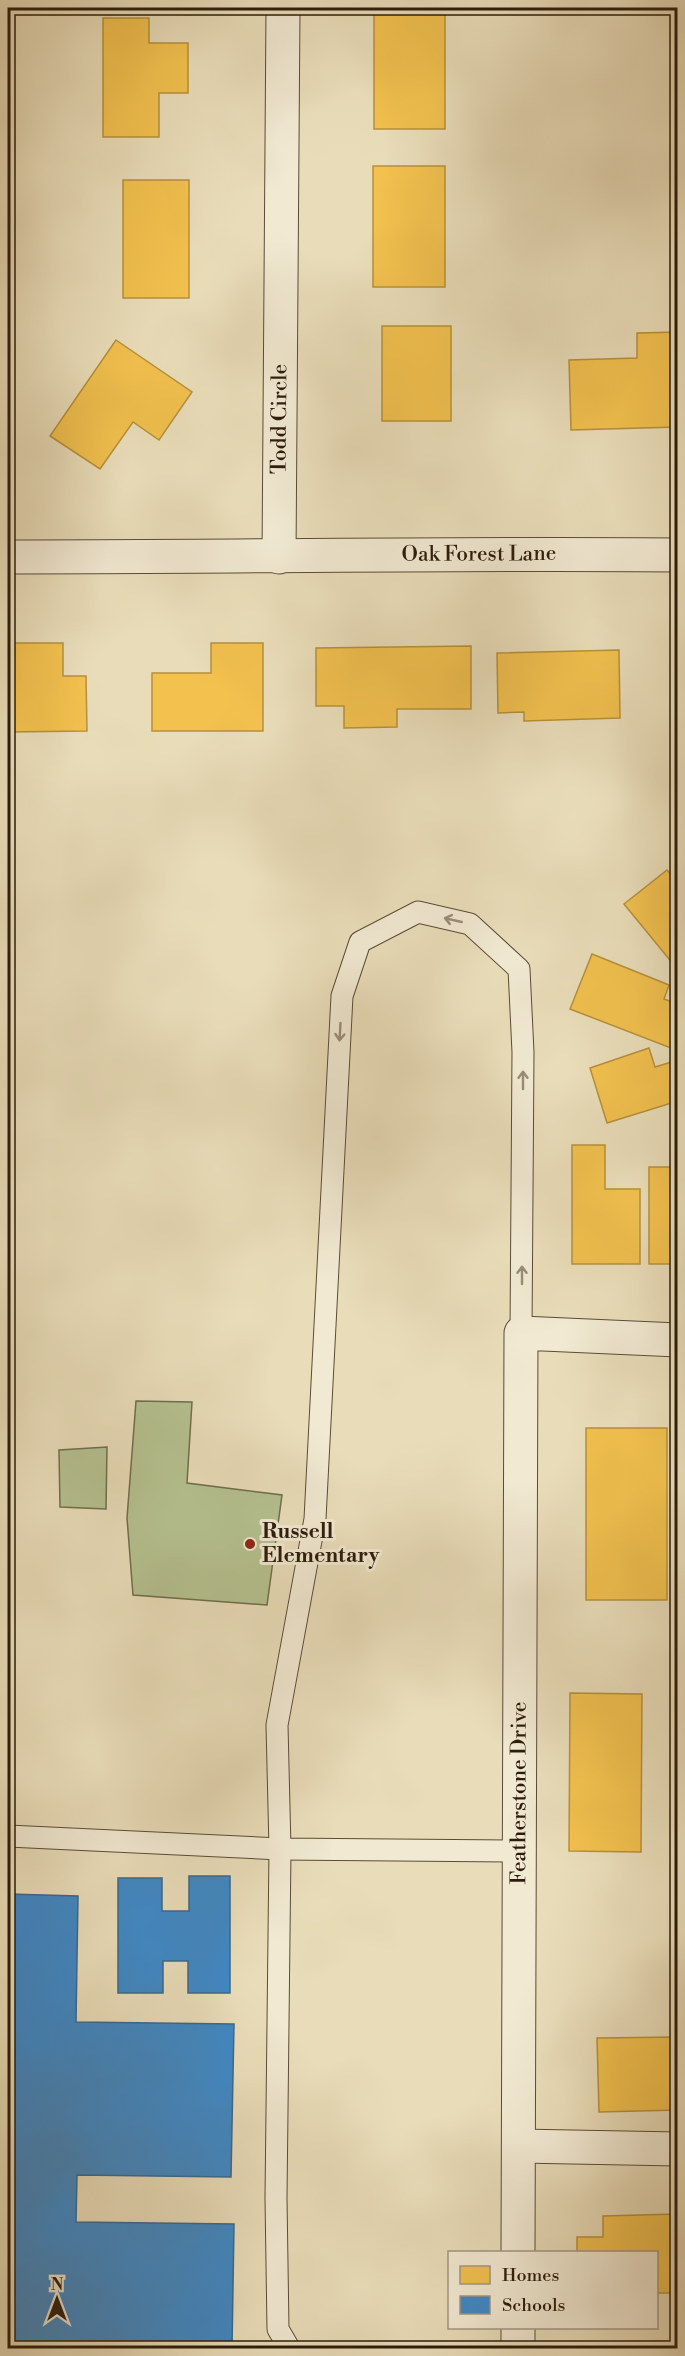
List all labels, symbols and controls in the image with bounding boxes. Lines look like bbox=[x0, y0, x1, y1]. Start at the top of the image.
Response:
street label: Todd Circle bbox=[267, 364, 293, 474]
street label: Oak Forest Lane bbox=[401, 541, 556, 568]
one-way arrow bbox=[444, 913, 463, 925]
one-way arrow bbox=[334, 1022, 345, 1042]
one-way arrow bbox=[517, 1070, 529, 1090]
one-way arrow bbox=[516, 1265, 527, 1285]
place label: Russell Elementary bbox=[262, 1519, 380, 1569]
marker: Russell Elementary bbox=[243, 1537, 257, 1551]
street label: Featherstone Drive bbox=[506, 1702, 533, 1884]
legend bbox=[448, 2251, 658, 2329]
text: Homes bbox=[502, 2264, 559, 2287]
north arrow bbox=[27, 2269, 87, 2329]
text: N bbox=[51, 2275, 64, 2295]
text: Schools bbox=[502, 2294, 566, 2317]

